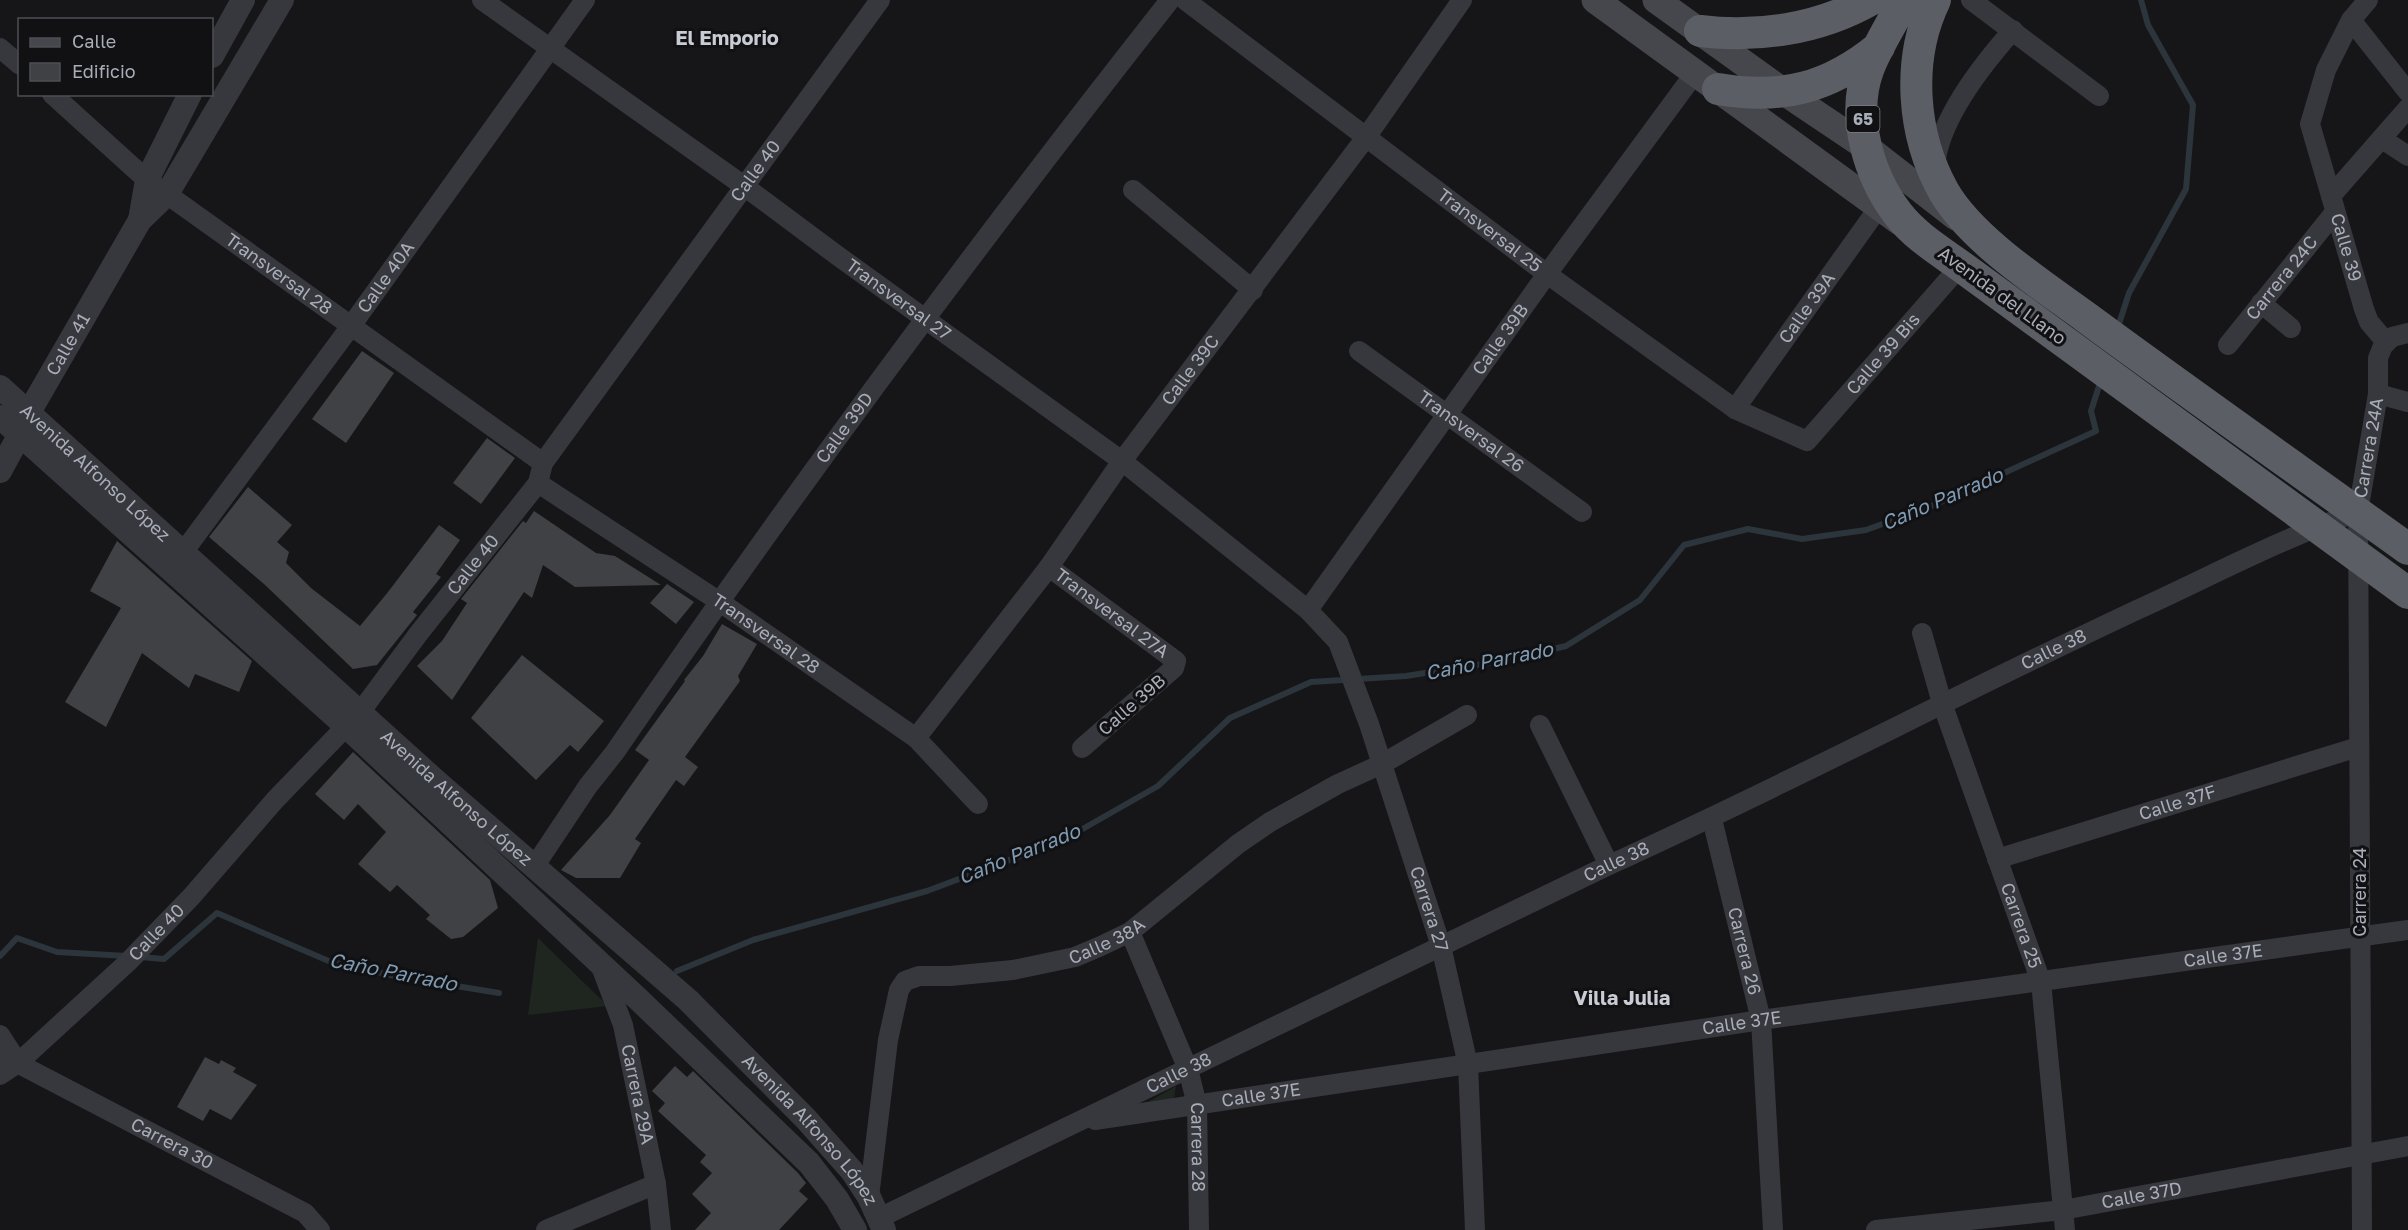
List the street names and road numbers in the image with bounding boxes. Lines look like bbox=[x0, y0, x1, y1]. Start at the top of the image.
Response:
road number: 65 bbox=[1846, 106, 1880, 132]
street label: Calle 40 bbox=[725, 135, 784, 206]
street label: Transversal 25 bbox=[1434, 183, 1547, 276]
street label: Calle 39 bbox=[2327, 210, 2367, 284]
street label: Transversal 28 bbox=[222, 228, 337, 319]
street label: Carrera 24C bbox=[2241, 231, 2322, 324]
street label: Calle 40A bbox=[352, 237, 418, 317]
street label: Avenida del Llano bbox=[1934, 241, 2071, 349]
street label: Transversal 27 bbox=[842, 253, 956, 344]
street label: Calle 39A bbox=[1773, 268, 1839, 347]
street label: Calle 39B bbox=[1467, 299, 1532, 379]
street label: Calle 41 bbox=[41, 308, 94, 379]
street label: Calle 39 Bis bbox=[1841, 308, 1924, 399]
street label: Calle 39C bbox=[1156, 330, 1223, 409]
street label: Transversal 26 bbox=[1414, 385, 1529, 477]
street label: Calle 39D bbox=[811, 387, 877, 467]
street label: Carrera 24A bbox=[2349, 396, 2387, 500]
street label: Avenida Alfonso López bbox=[16, 399, 175, 546]
street label: Calle 40 bbox=[442, 529, 503, 599]
street label: Transversal 27A bbox=[1051, 563, 1174, 662]
street label: Transversal 28 bbox=[708, 588, 824, 678]
street label: Calle 38 bbox=[2017, 624, 2090, 674]
street label: Calle 39B bbox=[1093, 669, 1170, 740]
street label: Avenida Alfonso López bbox=[377, 725, 537, 870]
street label: Calle 37F bbox=[2136, 780, 2218, 824]
street label: Calle 38 bbox=[1579, 836, 1653, 886]
street label: Carrera 24 bbox=[2348, 847, 2370, 937]
street label: Carrera 27 bbox=[1406, 863, 1454, 953]
street label: Carrera 25 bbox=[1997, 880, 2047, 971]
street label: Calle 40 bbox=[123, 899, 188, 965]
street label: Carrera 26 bbox=[1724, 905, 1766, 997]
street label: Calle 38A bbox=[1065, 913, 1149, 968]
street label: Calle 37E bbox=[2182, 938, 2264, 971]
street label: Calle 37E bbox=[1701, 1005, 1783, 1039]
street label: Carrera 29A bbox=[617, 1042, 659, 1146]
street label: Calle 38 bbox=[1142, 1047, 1215, 1097]
street label: Avenida Alfonso López bbox=[738, 1049, 883, 1208]
street label: Calle 37E bbox=[1220, 1077, 1302, 1111]
street label: Carrera 28 bbox=[1187, 1102, 1210, 1192]
street label: Carrera 30 bbox=[128, 1112, 217, 1173]
street label: Calle 37D bbox=[2099, 1176, 2183, 1213]

